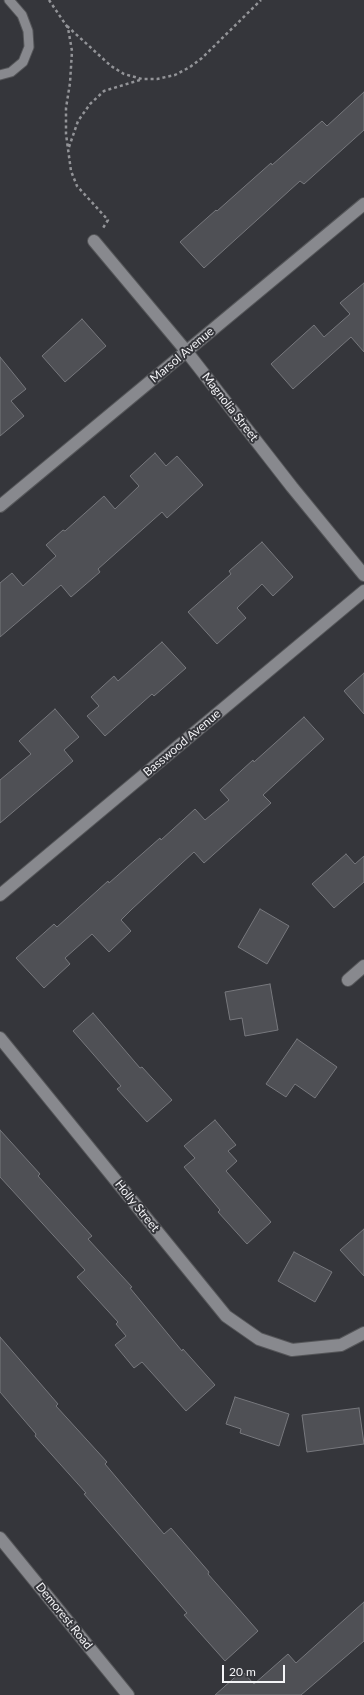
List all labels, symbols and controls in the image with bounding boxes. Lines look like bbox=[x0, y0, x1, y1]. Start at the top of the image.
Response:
street label: Marsol Avenue bbox=[147, 324, 217, 386]
street label: Magnolia Street bbox=[199, 370, 261, 444]
street label: Basswood Avenue bbox=[140, 706, 224, 780]
street label: Holly Street bbox=[112, 1177, 162, 1235]
street label: Demorest Road bbox=[33, 1580, 95, 1652]
scale bar bbox=[224, 1657, 287, 1683]
text: 20 m bbox=[229, 1664, 256, 1679]

